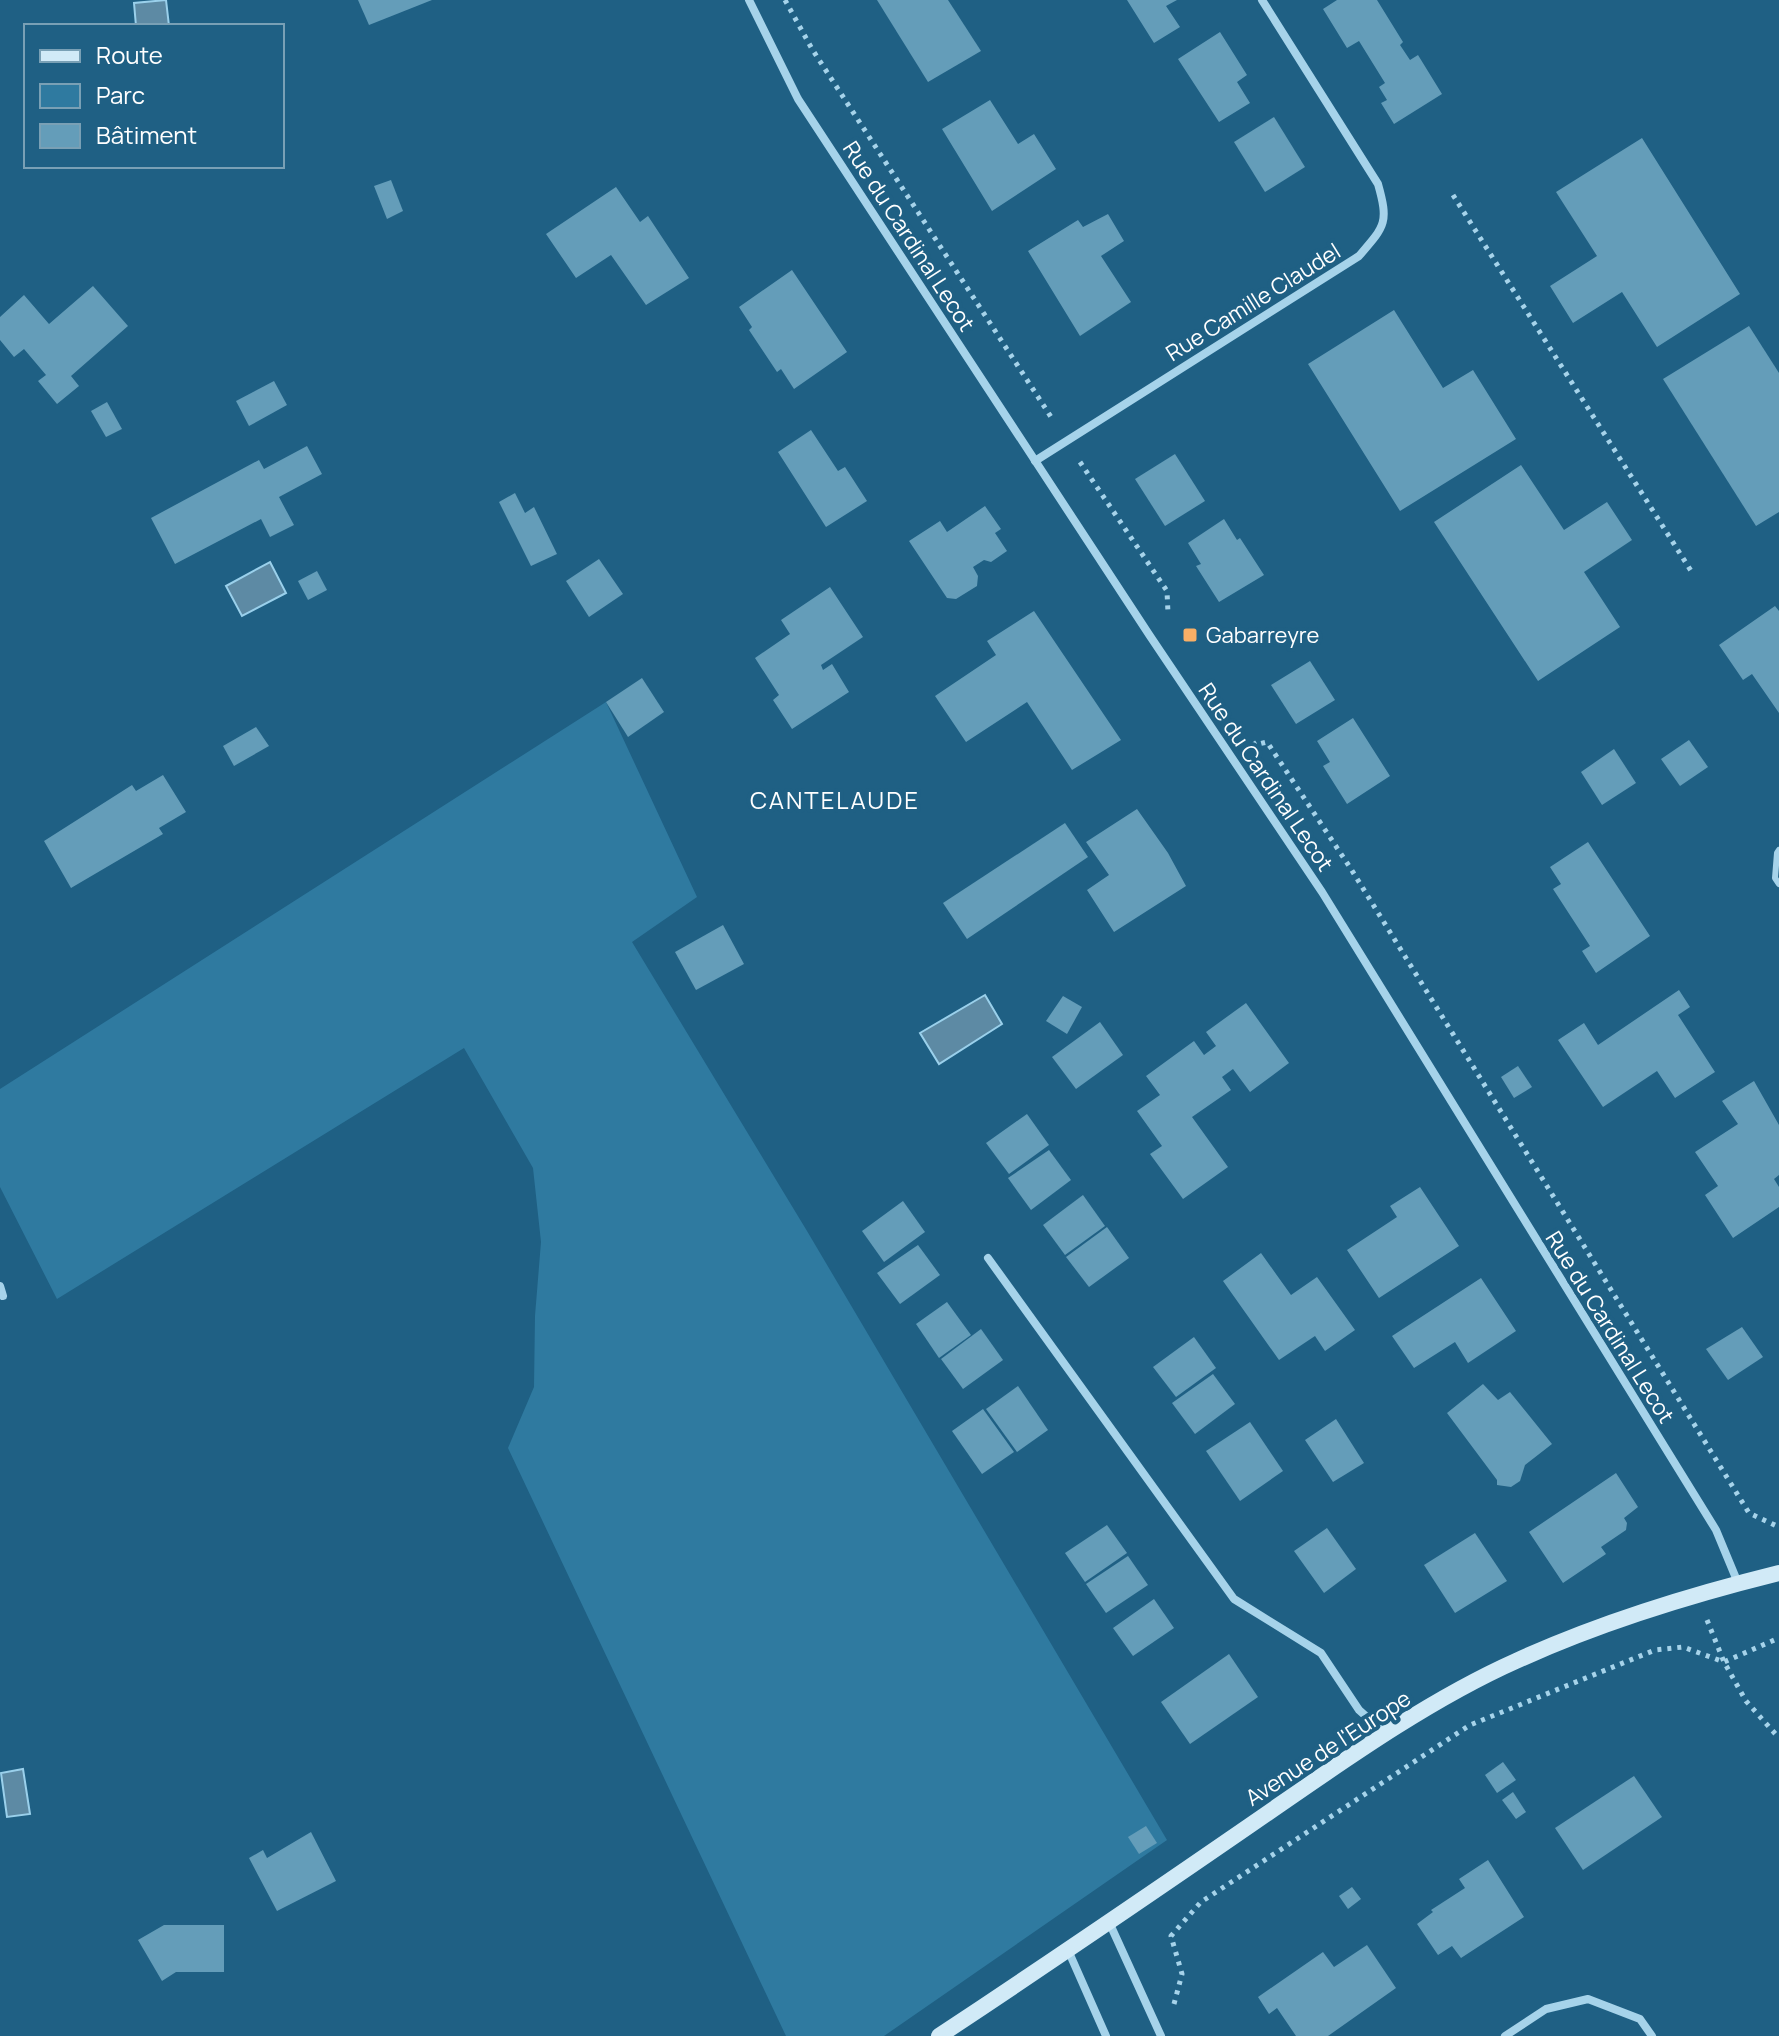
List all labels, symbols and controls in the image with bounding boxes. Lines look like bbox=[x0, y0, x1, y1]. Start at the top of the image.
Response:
legend bbox=[24, 24, 284, 168]
text: Route bbox=[96, 38, 163, 71]
text: Parc bbox=[96, 78, 145, 111]
text: Bâtiment bbox=[96, 118, 197, 151]
street label: Rue du Cardinal Lecot bbox=[836, 135, 982, 337]
street label: Rue Camille Claudel bbox=[1160, 236, 1346, 368]
place label: Gabarreyre bbox=[1206, 620, 1320, 650]
marker: Gabarreyre bbox=[1181, 626, 1199, 644]
street label: Rue du Cardinal Lecot bbox=[1192, 677, 1340, 877]
district label: CANTELAUDE bbox=[750, 783, 920, 816]
street label: Rue du Cardinal Lecot bbox=[1539, 1225, 1681, 1429]
street label: Avenue de l'Europe bbox=[1240, 1683, 1417, 1813]

